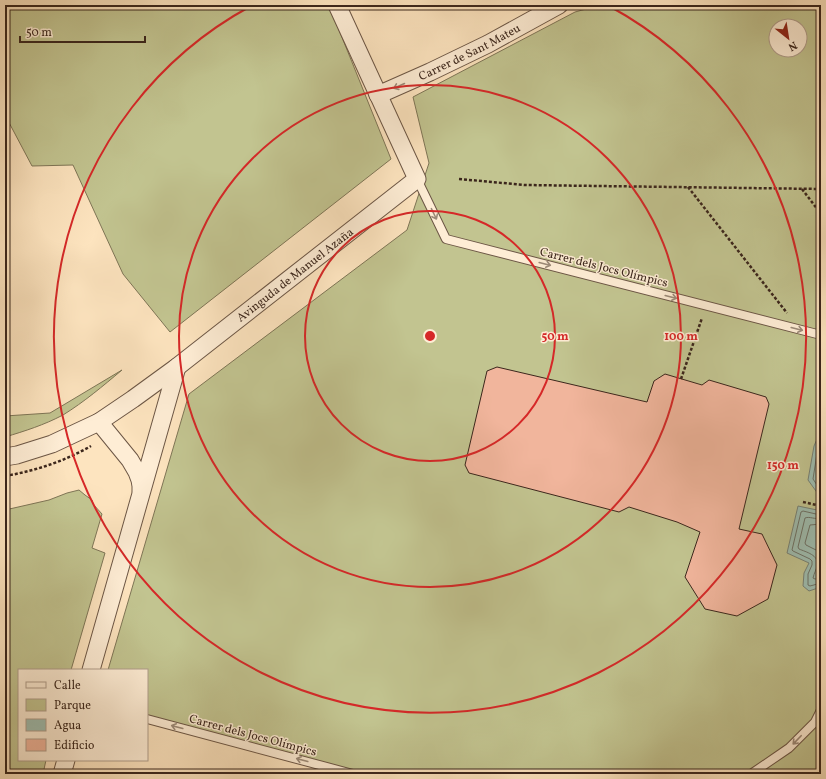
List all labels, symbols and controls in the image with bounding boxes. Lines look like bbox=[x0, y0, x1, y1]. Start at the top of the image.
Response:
scale bar bbox=[20, 18, 145, 44]
north arrow bbox=[768, 18, 808, 58]
street label: Carrer de Sant Mateu bbox=[416, 21, 524, 85]
text: 50 m bbox=[26, 25, 52, 41]
text: N bbox=[785, 37, 799, 54]
one-way arrow bbox=[394, 82, 406, 90]
one-way arrow bbox=[431, 207, 438, 219]
street label: Avinguda de Manuel Azaña bbox=[234, 225, 357, 326]
street label: Carrer dels Jocs Olímpics bbox=[538, 244, 669, 292]
one-way arrow bbox=[538, 261, 551, 269]
one-way arrow bbox=[664, 293, 677, 301]
one-way arrow bbox=[790, 326, 803, 333]
centre of rings bbox=[423, 329, 437, 343]
text: 50 m bbox=[541, 329, 569, 345]
text: 100 m bbox=[664, 329, 698, 345]
text: 150 m bbox=[767, 458, 799, 474]
legend bbox=[18, 669, 148, 761]
text: Calle bbox=[54, 678, 81, 694]
text: Parque bbox=[54, 698, 91, 714]
street label: Carrer dels Jocs Olímpics bbox=[187, 711, 318, 761]
text: Agua bbox=[54, 718, 81, 734]
one-way arrow bbox=[170, 723, 183, 730]
one-way arrow bbox=[792, 735, 802, 745]
text: Edificio bbox=[54, 738, 94, 754]
one-way arrow bbox=[296, 756, 309, 764]

